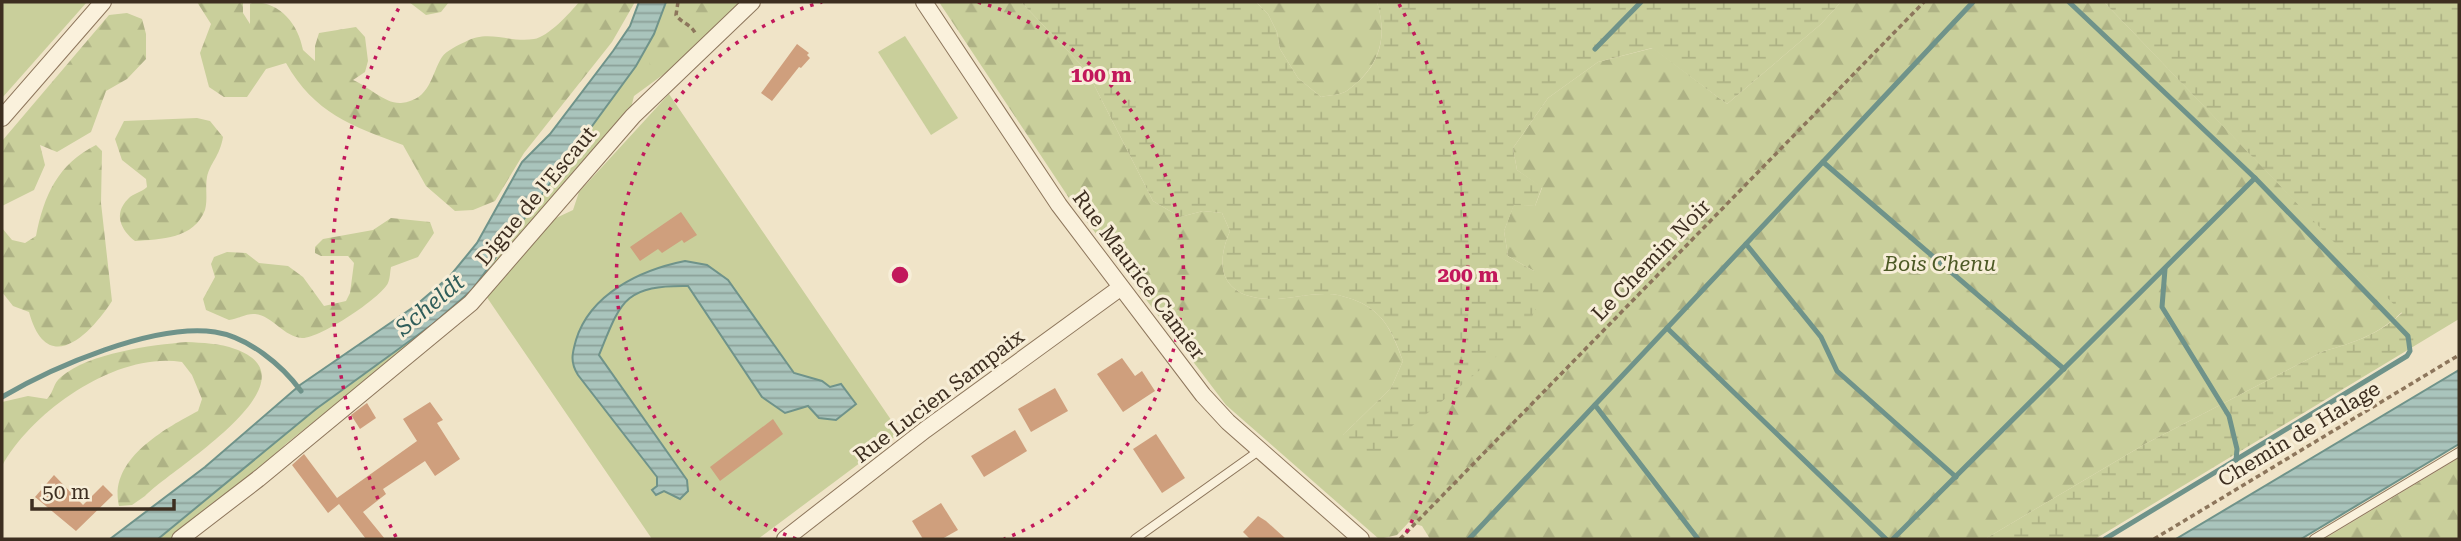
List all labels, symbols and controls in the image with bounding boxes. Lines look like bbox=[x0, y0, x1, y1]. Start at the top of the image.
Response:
text: 100 m bbox=[1071, 63, 1131, 87]
street label: Digue de l'Escaut bbox=[471, 121, 601, 270]
street label: Rue Maurice Camier bbox=[1068, 186, 1210, 364]
street label: Le Chemin Noir bbox=[1587, 194, 1715, 326]
park label: Bois Chenu bbox=[1883, 252, 1996, 276]
centre of rings bbox=[888, 263, 912, 287]
text: 200 m bbox=[1438, 263, 1498, 287]
water label: Scheldt bbox=[389, 268, 470, 342]
street label: Rue Lucien Sampaix bbox=[849, 324, 1029, 468]
street label: Chemin de Halage bbox=[2214, 376, 2384, 492]
scale bar bbox=[32, 468, 173, 512]
text: 50 m bbox=[42, 480, 90, 504]

